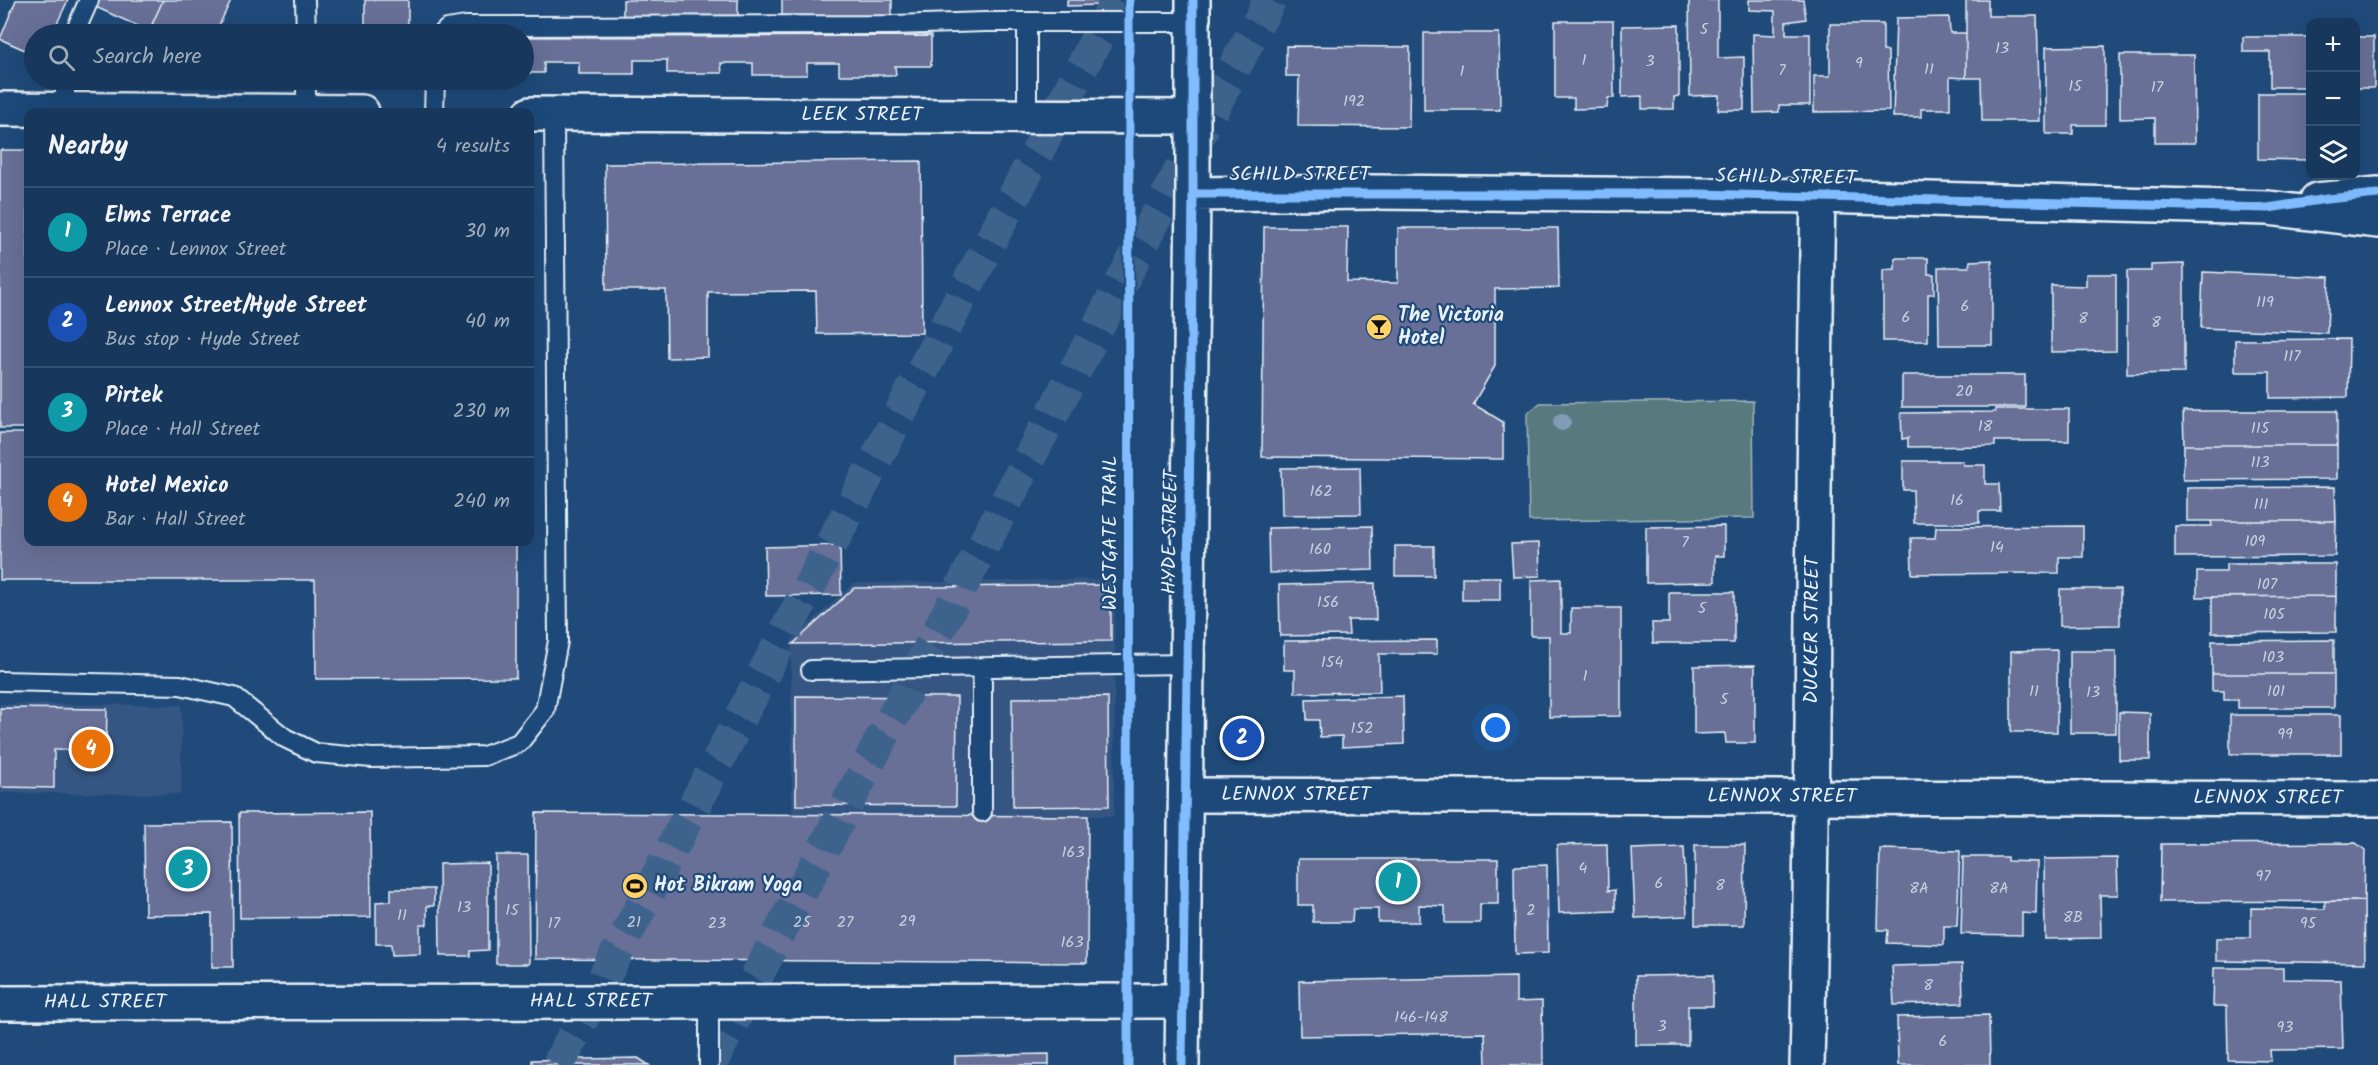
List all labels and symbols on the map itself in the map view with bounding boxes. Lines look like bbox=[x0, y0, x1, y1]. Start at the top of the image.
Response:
house number: 5 bbox=[1700, 17, 1710, 42]
house number: 13 bbox=[1995, 36, 2009, 61]
house number: 1 bbox=[1581, 48, 1587, 73]
house number: 3 bbox=[1645, 49, 1655, 74]
house number: 9 bbox=[1855, 51, 1863, 76]
house number: 11 bbox=[1924, 57, 1934, 82]
house number: 7 bbox=[1778, 58, 1786, 83]
house number: 1 bbox=[1459, 59, 1465, 84]
house number: 15 bbox=[2068, 74, 2083, 99]
house number: 17 bbox=[2151, 75, 2164, 100]
house number: 192 bbox=[1343, 89, 1365, 114]
street label: LEEK STREET bbox=[801, 99, 925, 132]
street label: SCHILD STREET bbox=[1229, 159, 1373, 191]
street label: SCHILD STREET bbox=[1715, 161, 1859, 195]
house number: 119 bbox=[2256, 290, 2274, 315]
house number: 6 bbox=[1961, 294, 1969, 319]
place label: The Victoria Hotel bbox=[1398, 300, 1504, 355]
house number: 6 bbox=[1902, 305, 1910, 330]
house number: 8 bbox=[2078, 306, 2088, 331]
house number: 8 bbox=[2151, 310, 2161, 335]
bar icon: The Victoria Hotel bbox=[1364, 312, 1394, 342]
house number: 117 bbox=[2283, 344, 2301, 369]
house number: 20 bbox=[1955, 379, 1973, 404]
house number: 18 bbox=[1978, 414, 1993, 439]
house number: 115 bbox=[2251, 416, 2271, 441]
house number: 113 bbox=[2250, 450, 2270, 475]
street label: WESTGATE TRAIL bbox=[1095, 455, 1127, 611]
street label: HYDE STREET bbox=[1154, 467, 1188, 595]
house number: 162 bbox=[1309, 479, 1333, 504]
house number: 16 bbox=[1950, 488, 1964, 513]
house number: 111 bbox=[2253, 492, 2269, 517]
house number: 109 bbox=[2245, 529, 2266, 554]
house number: 7 bbox=[1681, 530, 1689, 555]
house number: 14 bbox=[1990, 535, 2004, 560]
house number: 160 bbox=[1309, 537, 1331, 562]
street label: DUCKER STREET bbox=[1796, 554, 1829, 704]
house number: 107 bbox=[2257, 572, 2278, 597]
house number: 156 bbox=[1317, 590, 1339, 615]
house number: 5 bbox=[1698, 596, 1708, 621]
house number: 105 bbox=[2263, 602, 2286, 627]
house number: 103 bbox=[2262, 645, 2284, 670]
house number: 154 bbox=[1321, 650, 1343, 675]
house number: 1 bbox=[1582, 664, 1588, 689]
house number: 11 bbox=[2029, 679, 2039, 704]
house number: 101 bbox=[2267, 679, 2285, 704]
house number: 13 bbox=[2086, 680, 2100, 705]
house number: 5 bbox=[1720, 687, 1730, 712]
your location bbox=[1481, 713, 1510, 742]
pin: 2 bbox=[1222, 716, 1262, 760]
house number: 152 bbox=[1351, 716, 1373, 741]
house number: 99 bbox=[2277, 722, 2293, 747]
pin: 4 bbox=[72, 726, 110, 771]
street label: LENNOX STREET bbox=[1221, 779, 1373, 812]
street label: LENNOX STREET bbox=[1707, 781, 1859, 813]
street label: LENNOX STREET bbox=[2193, 782, 2345, 815]
house number: 163 bbox=[1061, 840, 1085, 865]
pin: 3 bbox=[168, 846, 207, 892]
house number: 4 bbox=[1579, 856, 1588, 881]
pin: 1 bbox=[1378, 860, 1418, 904]
house number: 97 bbox=[2255, 864, 2271, 889]
place label: Hot Bikram Yoga bbox=[654, 870, 802, 902]
sports icon: Hot Bikram Yoga bbox=[620, 871, 650, 901]
house number: 6 bbox=[1655, 871, 1663, 896]
house number: 8 bbox=[1715, 873, 1725, 898]
house number: 8A bbox=[1909, 876, 1929, 901]
house number: 8A bbox=[1989, 876, 2009, 901]
house number: 13 bbox=[457, 895, 471, 920]
house number: 15 bbox=[505, 898, 520, 923]
house number: 2 bbox=[1526, 898, 1536, 923]
house number: 11 bbox=[397, 903, 407, 928]
house number: 8B bbox=[2063, 905, 2083, 930]
house number: 29 bbox=[898, 909, 916, 934]
house number: 21 bbox=[627, 910, 641, 935]
house number: 25 bbox=[793, 910, 812, 935]
house number: 27 bbox=[837, 910, 854, 935]
house number: 17 bbox=[548, 911, 561, 936]
house number: 23 bbox=[708, 911, 726, 936]
house number: 95 bbox=[2300, 911, 2318, 936]
house number: 163 bbox=[1060, 930, 1084, 955]
house number: 8 bbox=[1923, 973, 1933, 998]
street label: HALL STREET bbox=[530, 986, 655, 1018]
street label: HALL STREET bbox=[44, 987, 169, 1019]
house number: 146-148 bbox=[1394, 1005, 1448, 1030]
house number: 3 bbox=[1657, 1014, 1667, 1039]
house number: 93 bbox=[2277, 1015, 2293, 1040]
house number: 6 bbox=[1939, 1029, 1947, 1054]

